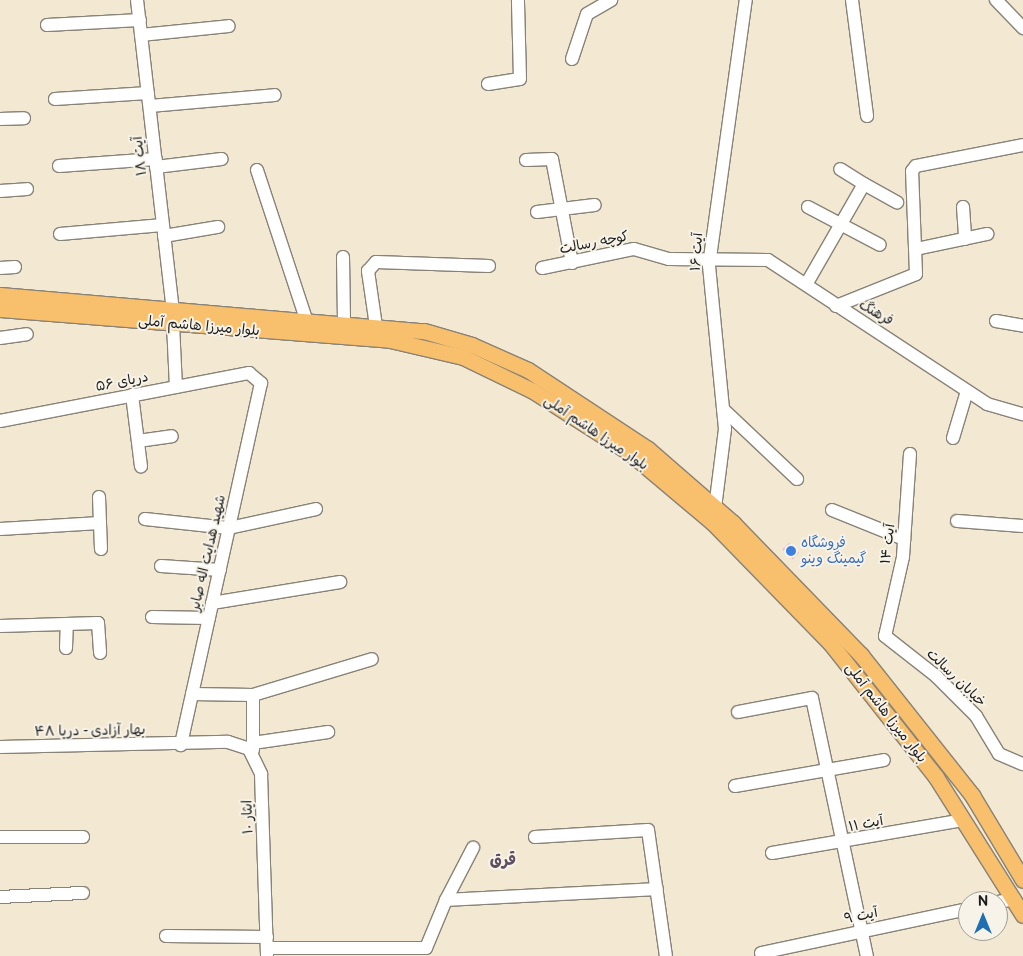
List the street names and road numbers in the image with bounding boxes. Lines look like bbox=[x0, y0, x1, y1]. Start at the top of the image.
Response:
street label: آیت ۱۸ bbox=[129, 135, 151, 177]
street label: کوچه رسالت bbox=[558, 228, 630, 258]
street label: آیت ۱۶ bbox=[687, 232, 707, 272]
street label: فرهنگ bbox=[856, 296, 896, 330]
street label: بلوار میرزا هاشم آملی bbox=[138, 312, 260, 340]
street label: دریای ۵۶ bbox=[94, 369, 150, 395]
street label: بلوار میرزا هاشم آملی bbox=[541, 392, 651, 474]
street label: شهید هدایت اله صابر bbox=[186, 493, 230, 613]
street label: آيت ۱۴ bbox=[877, 523, 899, 565]
street label: خیابان رسالت bbox=[923, 646, 989, 710]
street label: بلوار میرزا هاشم آملی bbox=[842, 660, 930, 766]
street label: بهار آزادی - دریا ۴۸ bbox=[34, 722, 146, 740]
street label: ایثار ۱۰ bbox=[239, 800, 257, 834]
street label: آیت ۱۱ bbox=[847, 812, 885, 836]
street label: آیت ۹ bbox=[843, 904, 879, 928]

